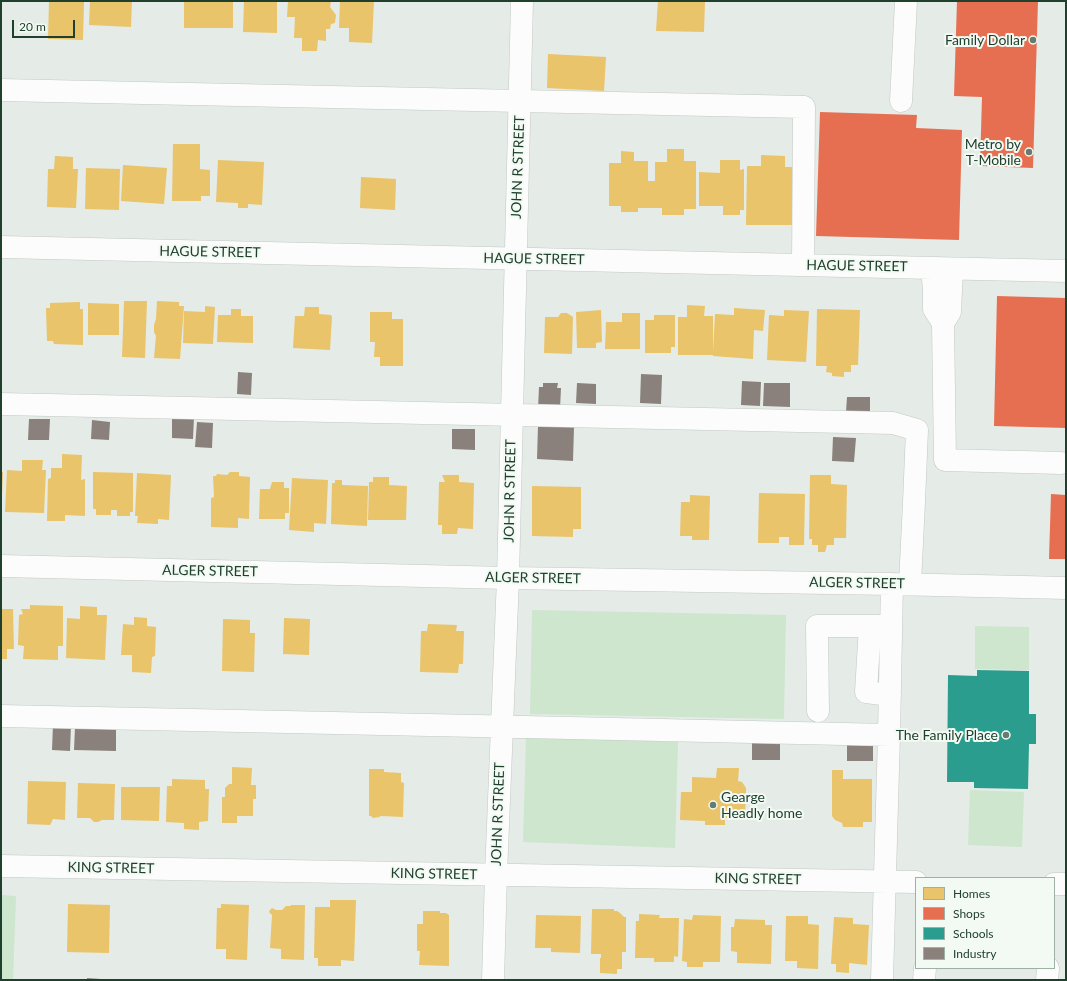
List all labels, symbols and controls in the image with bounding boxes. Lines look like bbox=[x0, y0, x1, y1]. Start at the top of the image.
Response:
scale bar bbox=[14, 12, 77, 38]
text: 20 m bbox=[19, 19, 46, 34]
place label: Family Dollar bbox=[945, 32, 1025, 48]
marker: Family Dollar bbox=[1028, 35, 1038, 45]
street label: JOHN R STREET bbox=[508, 115, 528, 219]
place label: Metro by T-Mobile bbox=[965, 136, 1021, 168]
marker: Metro by T-Mobile bbox=[1024, 147, 1034, 157]
street label: HAGUE STREET bbox=[159, 243, 261, 261]
street label: HAGUE STREET bbox=[483, 250, 585, 268]
street label: HAGUE STREET bbox=[806, 257, 908, 275]
street label: JOHN R STREET bbox=[501, 439, 519, 543]
street label: ALGER STREET bbox=[162, 562, 258, 580]
street label: ALGER STREET bbox=[485, 569, 581, 587]
street label: ALGER STREET bbox=[809, 574, 905, 592]
place label: The Family Place bbox=[896, 727, 998, 743]
marker: The Family Place bbox=[1001, 730, 1011, 740]
street label: JOHN R STREET bbox=[488, 762, 508, 866]
place label: Gearge Headly home bbox=[721, 789, 802, 822]
marker: Gearge Headly home bbox=[708, 800, 718, 810]
street label: KING STREET bbox=[67, 859, 155, 877]
street label: KING STREET bbox=[390, 865, 478, 883]
street label: KING STREET bbox=[714, 870, 802, 888]
legend bbox=[915, 877, 1055, 969]
text: Homes bbox=[953, 886, 990, 901]
text: Shops bbox=[953, 906, 985, 921]
text: Schools bbox=[953, 926, 994, 941]
text: Industry bbox=[953, 946, 996, 961]

